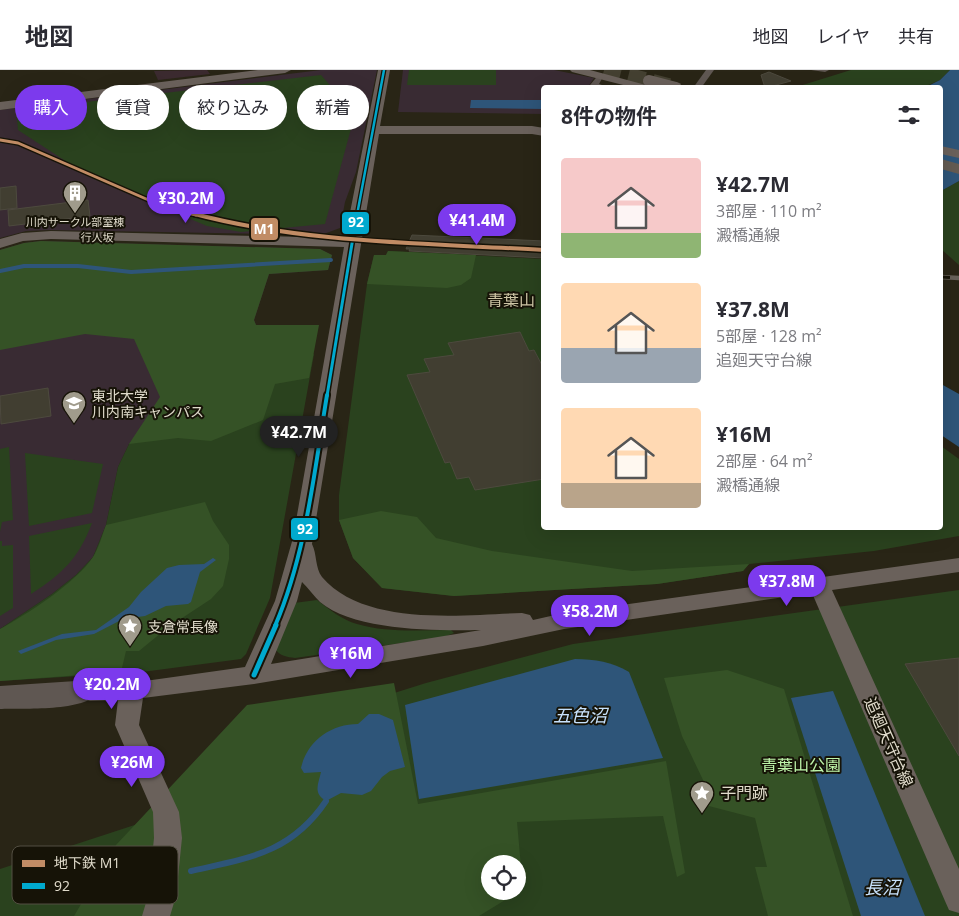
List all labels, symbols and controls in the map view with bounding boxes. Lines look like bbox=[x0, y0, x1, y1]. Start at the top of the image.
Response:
text: 地図 bbox=[25, 19, 73, 52]
text: 地図 bbox=[753, 24, 789, 48]
text: レイヤ bbox=[817, 24, 870, 48]
text: 共有 bbox=[898, 24, 934, 48]
chip: 購入 bbox=[15, 85, 87, 130]
chip: 賃貸 bbox=[97, 85, 169, 130]
chip: 絞り込み bbox=[179, 85, 287, 130]
chip: 新着 bbox=[297, 85, 369, 130]
icon: filters bbox=[895, 101, 923, 129]
text: 8件の物件 bbox=[561, 102, 657, 130]
text: ¥42.7M bbox=[716, 170, 790, 198]
icon: home bbox=[601, 178, 661, 238]
building icon: 川内サークル部室棟 bbox=[62, 180, 88, 214]
pin: ¥30.2M bbox=[145, 182, 227, 224]
text: ¥30.2M bbox=[158, 187, 214, 209]
text: 3部屋 · 110 m² bbox=[716, 200, 822, 222]
pin: ¥41.4M bbox=[436, 204, 518, 246]
text: ¥41.4M bbox=[449, 209, 505, 231]
line badge: 92 bbox=[341, 211, 370, 235]
text: 92 bbox=[348, 212, 364, 231]
place label: 川内サークル部室棟 bbox=[26, 214, 124, 229]
line badge: M1 bbox=[250, 217, 279, 241]
text: M1 bbox=[253, 219, 275, 238]
text: 澱橋通線 bbox=[716, 224, 780, 246]
street label: 行人坂 bbox=[80, 229, 114, 245]
district label: 青葉山 bbox=[487, 289, 535, 311]
text: ¥37.8M bbox=[716, 295, 790, 323]
icon: home bbox=[601, 303, 661, 363]
text: 5部屋 · 128 m² bbox=[716, 325, 822, 347]
text: 追廻天守台線 bbox=[716, 349, 812, 371]
place label: 東北大学 川内南キャンパス bbox=[92, 386, 204, 421]
school or university icon: 東北大学 川内南キャンパス bbox=[61, 390, 87, 424]
pin: ¥42.7M bbox=[258, 416, 340, 458]
text: ¥16M bbox=[716, 420, 772, 448]
text: ¥42.7M bbox=[271, 421, 327, 443]
icon: home bbox=[601, 428, 661, 488]
text: 2部屋 · 64 m² bbox=[716, 450, 813, 472]
text: 澱橋通線 bbox=[716, 474, 780, 496]
line badge: 92 bbox=[290, 517, 319, 541]
text: 92 bbox=[297, 519, 313, 538]
pin: ¥37.8M bbox=[746, 564, 828, 607]
text: ¥37.8M bbox=[759, 570, 815, 592]
pin: ¥58.2M bbox=[549, 594, 631, 637]
text: ¥58.2M bbox=[562, 600, 618, 622]
place icon: 支倉常長像 bbox=[117, 613, 143, 647]
place label: 支倉常長像 bbox=[148, 617, 218, 636]
pin: ¥16M bbox=[321, 636, 381, 679]
text: ¥16M bbox=[330, 642, 372, 664]
pin: ¥20.2M bbox=[71, 668, 153, 710]
text: ¥20.2M bbox=[84, 673, 140, 695]
street label: 追廻天守台線 bbox=[859, 694, 919, 790]
water label: 五色沼 bbox=[553, 703, 610, 727]
pin: ¥26M bbox=[102, 746, 162, 788]
text: ¥26M bbox=[111, 751, 153, 773]
park label: 青葉山公園 bbox=[761, 754, 841, 776]
place icon: 子門跡 bbox=[689, 780, 715, 814]
place label: 子門跡 bbox=[720, 782, 768, 804]
legend bbox=[12, 846, 178, 904]
text: 地下鉄 M1 bbox=[54, 853, 120, 872]
map controls bbox=[481, 855, 526, 900]
button: locate bbox=[481, 855, 526, 900]
water label: 長沼 bbox=[864, 875, 903, 899]
text: 92 bbox=[54, 876, 70, 895]

